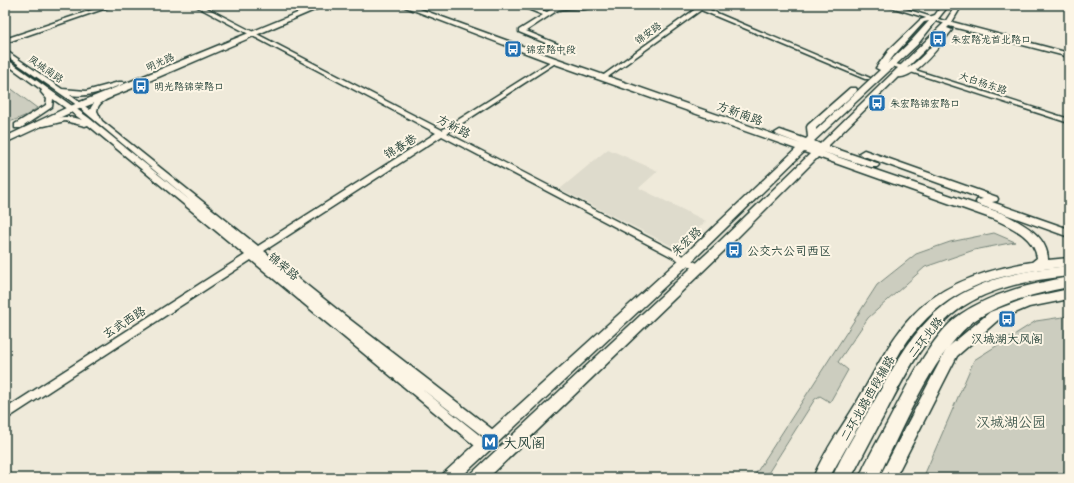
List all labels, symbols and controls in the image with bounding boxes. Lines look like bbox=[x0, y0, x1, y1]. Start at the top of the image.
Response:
street label: 锦安路 bbox=[632, 19, 664, 47]
bus stop icon: 朱宏路龙首北路口 bbox=[928, 29, 948, 49]
place label: 朱宏路龙首北路口 bbox=[951, 33, 1031, 46]
bus stop icon: 锦宏路中段 bbox=[503, 39, 523, 59]
place label: 锦宏路中段 bbox=[526, 43, 576, 56]
street label: 明光路 bbox=[144, 50, 176, 74]
street label: 凤城南路 bbox=[26, 52, 66, 86]
street label: 大白杨东路 bbox=[957, 69, 1009, 97]
bus stop icon: 明光路锦荣路口 bbox=[131, 76, 151, 96]
place label: 明光路锦荣路口 bbox=[154, 80, 224, 93]
bus stop icon: 朱宏路锦宏路口 bbox=[867, 93, 887, 113]
street label: 方新南路 bbox=[715, 97, 765, 129]
place label: 朱宏路锦宏路口 bbox=[890, 97, 960, 110]
street label: 方新路 bbox=[434, 110, 474, 142]
street label: 锦春巷 bbox=[380, 129, 420, 163]
street label: 朱宏路 bbox=[667, 223, 705, 259]
bus stop icon: 公交六公司西区 bbox=[724, 240, 744, 260]
place label: 公交六公司西区 bbox=[747, 242, 831, 259]
street label: 锦荣路 bbox=[265, 248, 303, 284]
street label: 玄武西路 bbox=[99, 302, 149, 342]
bus stop icon: 汉城湖大风阁 bbox=[997, 309, 1017, 329]
street label: 二环北路 bbox=[903, 313, 947, 361]
place label: 汉城湖大风阁 bbox=[971, 330, 1043, 347]
street label: 二环北路西段辅路 bbox=[836, 352, 898, 444]
park label: 汉城湖公园 bbox=[976, 412, 1046, 431]
metro station icon: 大风阁 bbox=[480, 432, 500, 452]
place label: 大风阁 bbox=[503, 433, 545, 452]

